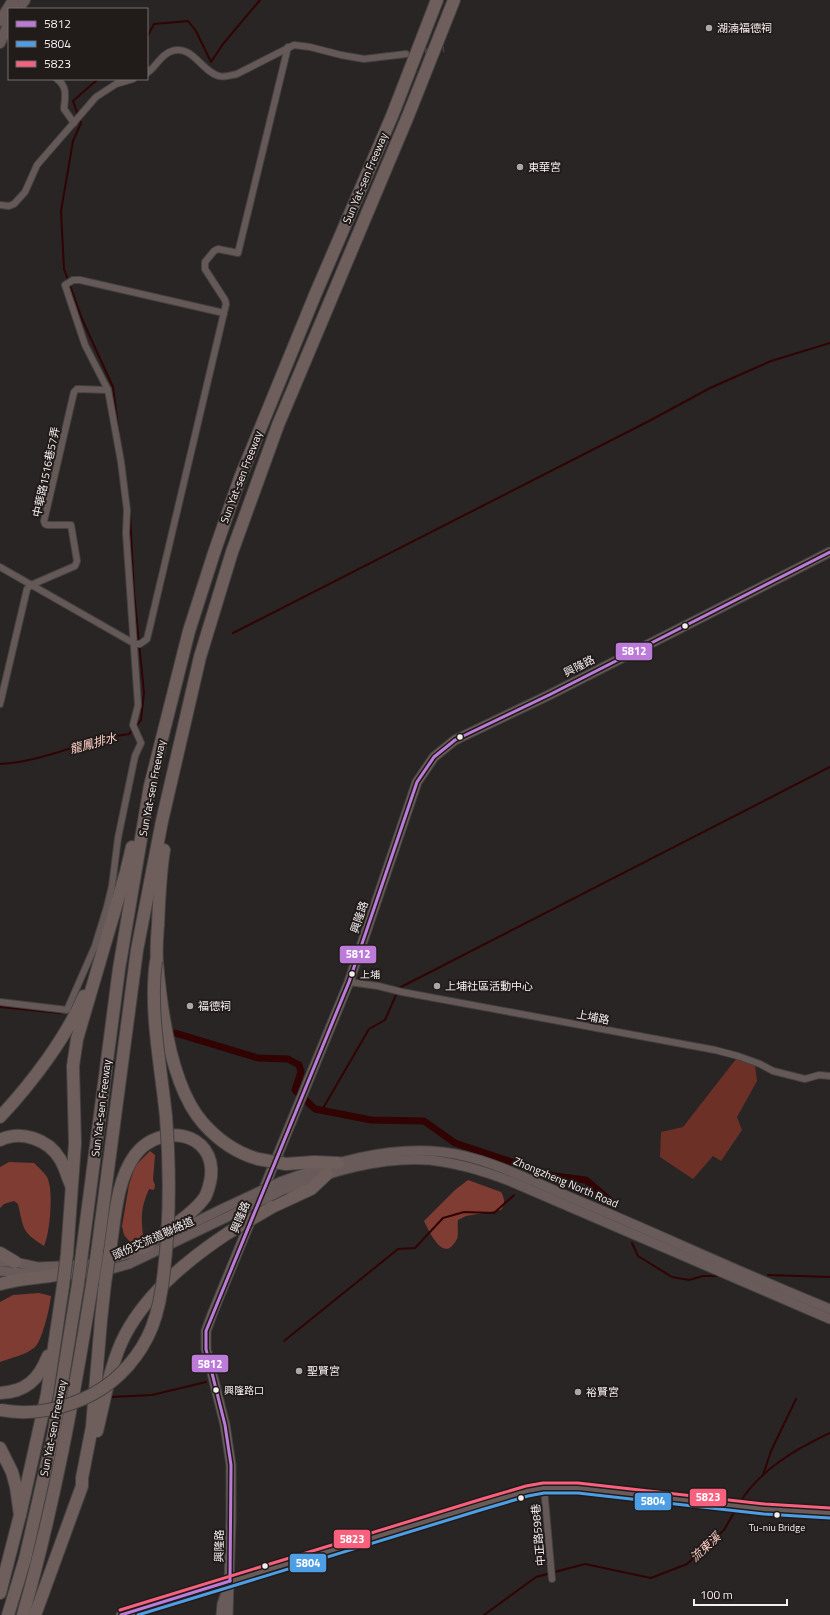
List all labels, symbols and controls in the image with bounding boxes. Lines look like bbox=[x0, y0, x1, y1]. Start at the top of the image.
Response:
legend bbox=[8, 8, 148, 80]
text: 5812 bbox=[44, 14, 71, 33]
place label: 湖湳福德祠 bbox=[717, 20, 772, 36]
marker: 湖湳福德祠 bbox=[704, 23, 714, 33]
text: 5804 bbox=[44, 34, 71, 53]
text: 5823 bbox=[44, 54, 71, 73]
street label: Sun Yat-sen Freeway bbox=[339, 129, 392, 226]
place label: 東華宮 bbox=[528, 159, 561, 175]
marker: 東華宮 bbox=[515, 162, 525, 172]
street label: 中華路1516巷57弄 bbox=[29, 425, 63, 519]
street label: Sun Yat-sen Freeway bbox=[216, 428, 266, 525]
unlabelled marker bbox=[680, 621, 690, 631]
line badge: 5812 bbox=[615, 642, 653, 661]
text: 5812 bbox=[622, 643, 646, 659]
street label: 興隆路 bbox=[561, 651, 597, 681]
water label: 龍鳳排水 bbox=[67, 727, 120, 758]
unlabelled marker bbox=[455, 732, 465, 742]
street label: Sun Yat-sen Freeway bbox=[135, 738, 169, 837]
street label: 興隆路 bbox=[346, 899, 372, 935]
line badge: 5812 bbox=[339, 945, 377, 964]
text: 5812 bbox=[346, 946, 370, 962]
place label: 上埔 bbox=[360, 967, 380, 982]
marker: 上埔 bbox=[347, 969, 357, 979]
place label: 上埔社區活動中心 bbox=[445, 978, 533, 994]
marker: 上埔社區活動中心 bbox=[432, 981, 442, 991]
place label: 福德祠 bbox=[198, 998, 231, 1014]
marker: 福德祠 bbox=[185, 1001, 195, 1011]
street label: 上埔路 bbox=[575, 1006, 611, 1028]
street label: Sun Yat-sen Freeway bbox=[87, 1058, 115, 1157]
street label: Zhongzheng North Road bbox=[511, 1153, 621, 1211]
street label: 興隆路 bbox=[226, 1199, 254, 1235]
street label: 頭份交流道聯絡道 bbox=[110, 1213, 196, 1263]
line badge: 5812 bbox=[191, 1354, 229, 1373]
text: 5812 bbox=[198, 1356, 222, 1372]
place label: 聖賢宮 bbox=[307, 1363, 340, 1379]
marker: 聖賢宮 bbox=[294, 1366, 304, 1376]
street label: Sun Yat-sen Freeway bbox=[36, 1378, 70, 1477]
place label: 興隆路口 bbox=[224, 1383, 264, 1398]
place label: 裕賢宮 bbox=[586, 1384, 619, 1400]
marker: 興隆路口 bbox=[211, 1385, 221, 1395]
marker: 裕賢宮 bbox=[573, 1387, 583, 1397]
line badge: 5823 bbox=[689, 1488, 727, 1507]
text: 5823 bbox=[696, 1489, 720, 1505]
line badge: 5804 bbox=[634, 1492, 672, 1511]
unlabelled marker bbox=[516, 1493, 526, 1503]
text: 5804 bbox=[641, 1493, 665, 1509]
street label: 中正路598巷 bbox=[527, 1503, 549, 1567]
marker: Tu-niu Bridge bbox=[772, 1510, 782, 1520]
place label: Tu-niu Bridge bbox=[749, 1520, 805, 1535]
water label: 流東溪 bbox=[685, 1526, 726, 1566]
street label: 興隆路 bbox=[211, 1529, 227, 1563]
line badge: 5823 bbox=[333, 1529, 371, 1549]
text: 5823 bbox=[340, 1531, 364, 1547]
line badge: 5804 bbox=[289, 1553, 327, 1573]
text: 5804 bbox=[296, 1555, 320, 1571]
unlabelled marker bbox=[260, 1561, 270, 1571]
scale bar bbox=[694, 1581, 787, 1607]
text: 100 m bbox=[700, 1585, 733, 1604]

